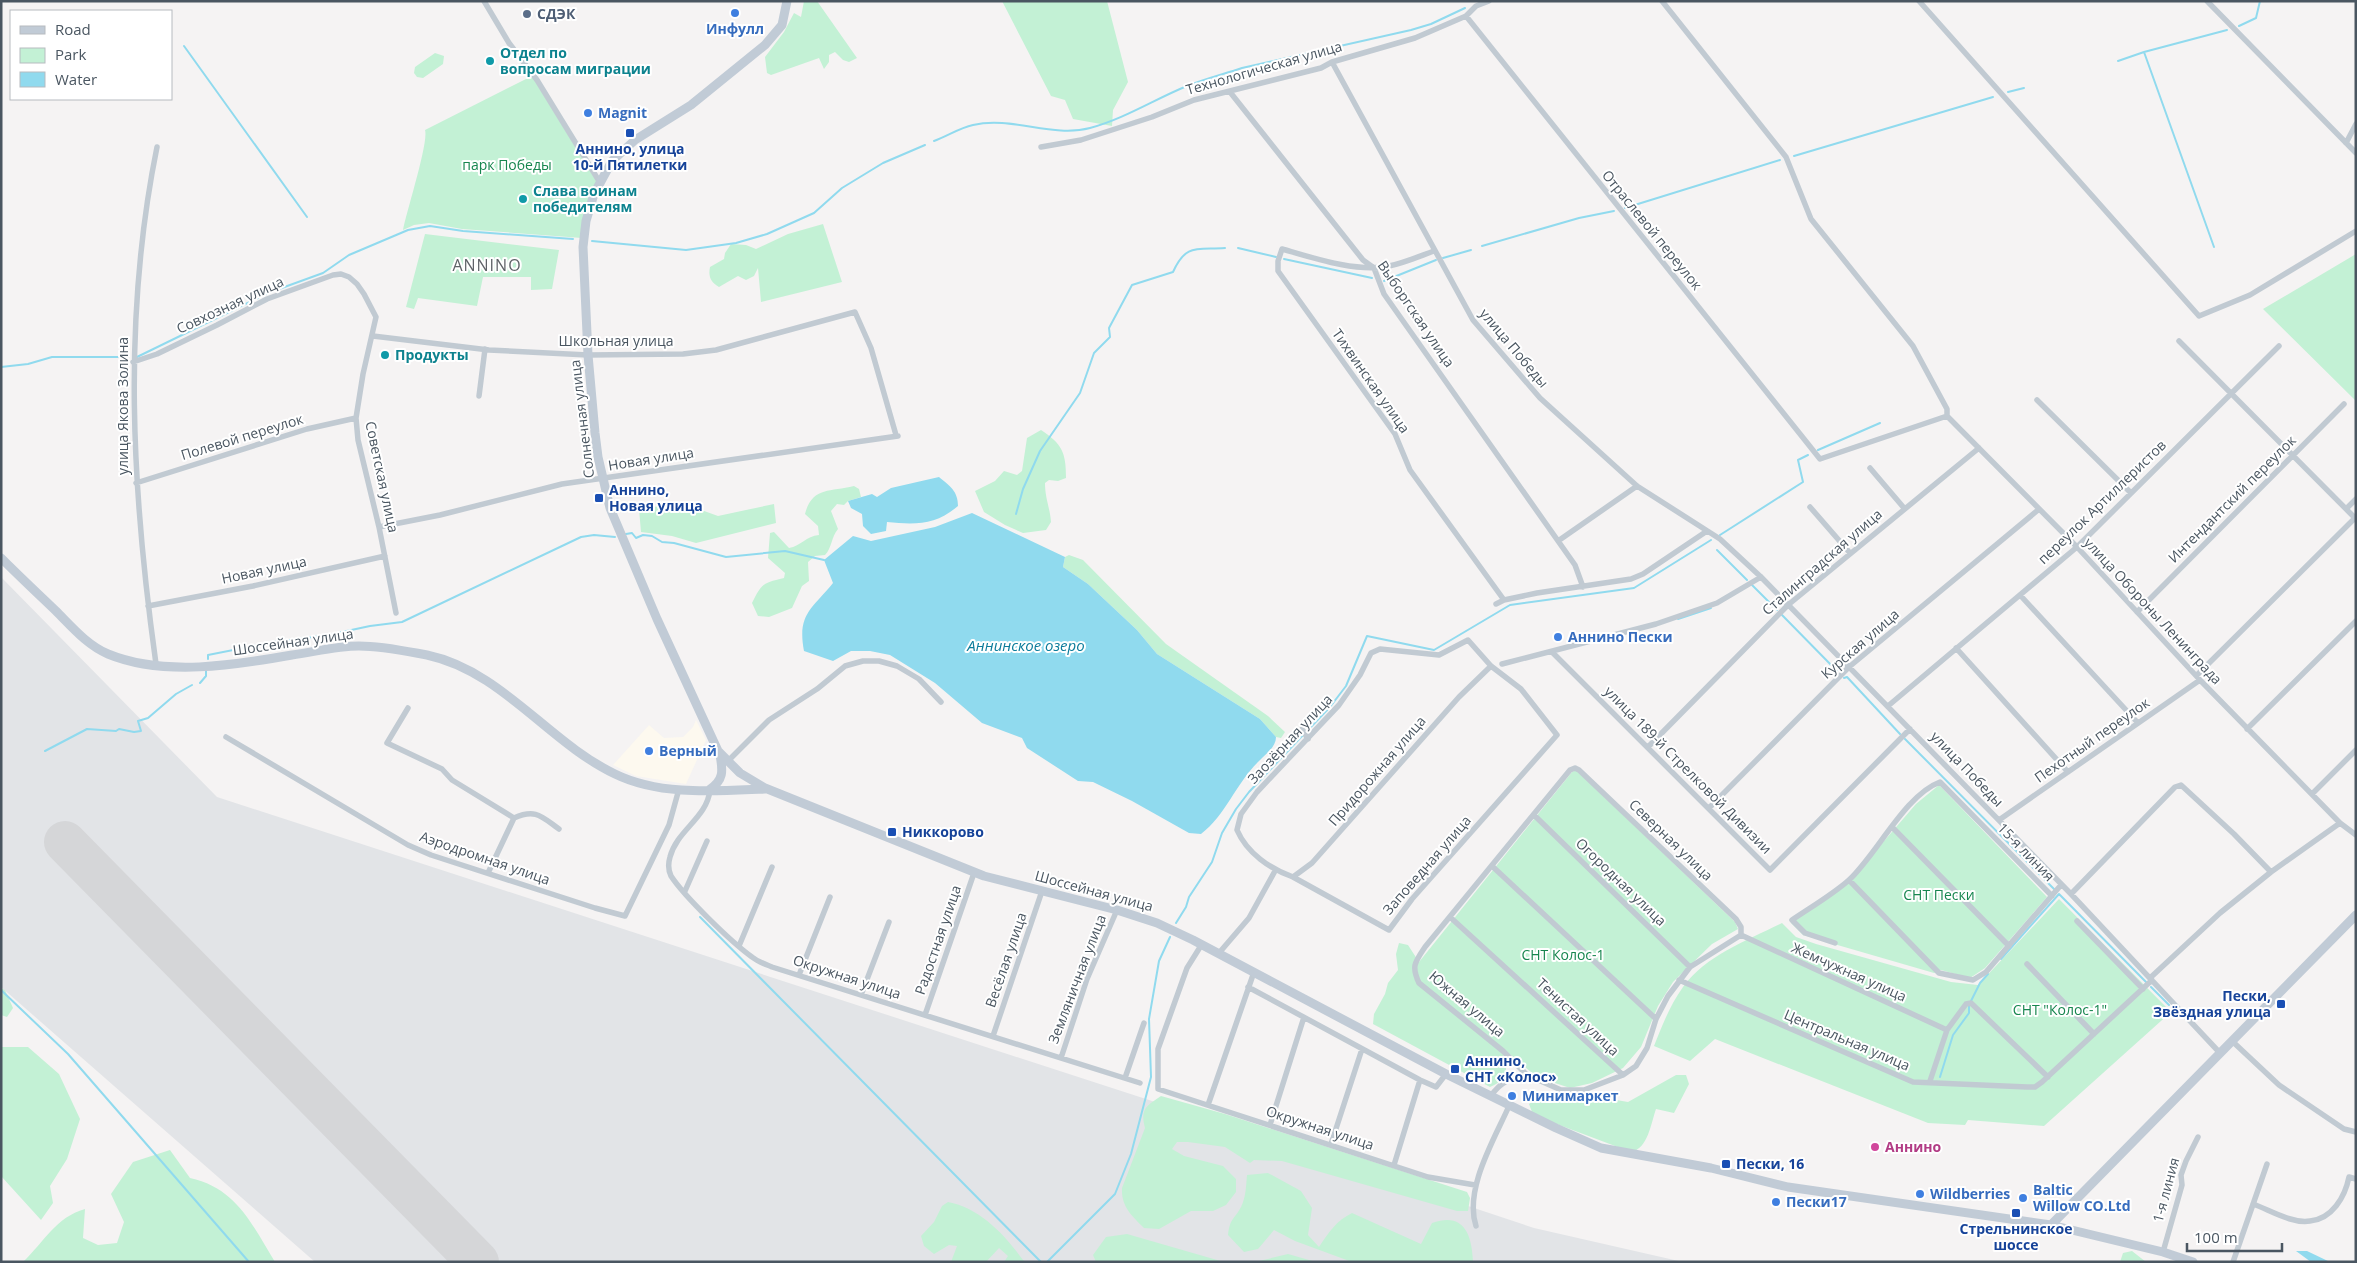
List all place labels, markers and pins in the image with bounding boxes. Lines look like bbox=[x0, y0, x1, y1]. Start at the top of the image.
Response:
place label: СДЭК bbox=[537, 4, 576, 23]
marker: Инфулл bbox=[729, 7, 741, 19]
marker: СДЭК bbox=[521, 8, 533, 20]
place label: Инфулл bbox=[706, 19, 764, 38]
place label: Отдел по вопросам миграции bbox=[500, 43, 651, 78]
marker: Отдел по вопросам миграции bbox=[484, 55, 496, 67]
place label: Magnit bbox=[598, 103, 647, 122]
marker: Magnit bbox=[582, 107, 594, 119]
marker: Аннино, улица 10-й Пятилетки bbox=[624, 127, 636, 139]
place label: Аннино, улица 10-й Пятилетки bbox=[573, 139, 687, 174]
place label: Слава воинам победителям bbox=[533, 181, 637, 216]
marker: Слава воинам победителям bbox=[517, 193, 529, 205]
place label: Продукты bbox=[395, 345, 469, 364]
marker: Продукты bbox=[379, 349, 391, 361]
place label: Аннино, Новая улица bbox=[609, 480, 703, 515]
marker: Аннино, Новая улица bbox=[593, 492, 605, 504]
place label: Аннино Пески bbox=[1568, 627, 1673, 646]
marker: Аннино Пески bbox=[1552, 631, 1564, 643]
place label: Верный bbox=[659, 741, 717, 760]
marker: Верный bbox=[643, 745, 655, 757]
place label: Никкорово bbox=[902, 822, 984, 841]
marker: Никкорово bbox=[886, 826, 898, 838]
place label: Пески, Звёздная улица bbox=[2153, 986, 2271, 1021]
marker: Пески, Звёздная улица bbox=[2275, 998, 2287, 1010]
place label: Аннино, СНТ «Колос» bbox=[1465, 1051, 1557, 1086]
marker: Аннино, СНТ «Колос» bbox=[1449, 1063, 1461, 1075]
place label: Минимаркет bbox=[1522, 1086, 1619, 1105]
marker: Минимаркет bbox=[1506, 1090, 1518, 1102]
place label: Аннино bbox=[1885, 1137, 1942, 1156]
marker: Аннино bbox=[1869, 1141, 1881, 1153]
place label: Пески, 16 bbox=[1736, 1154, 1804, 1173]
marker: Пески, 16 bbox=[1720, 1158, 1732, 1170]
place label: Baltic Willow CO.Ltd bbox=[2033, 1180, 2131, 1215]
place label: Wildberries bbox=[1930, 1184, 2010, 1203]
marker: Wildberries bbox=[1914, 1188, 1926, 1200]
place label: Пески17 bbox=[1786, 1192, 1847, 1211]
marker: Baltic Willow CO.Ltd bbox=[2017, 1192, 2029, 1204]
marker: Пески17 bbox=[1770, 1196, 1782, 1208]
marker: Стрельнинское шоссе bbox=[2010, 1207, 2022, 1219]
place label: Стрельнинское шоссе bbox=[1960, 1219, 2072, 1254]

